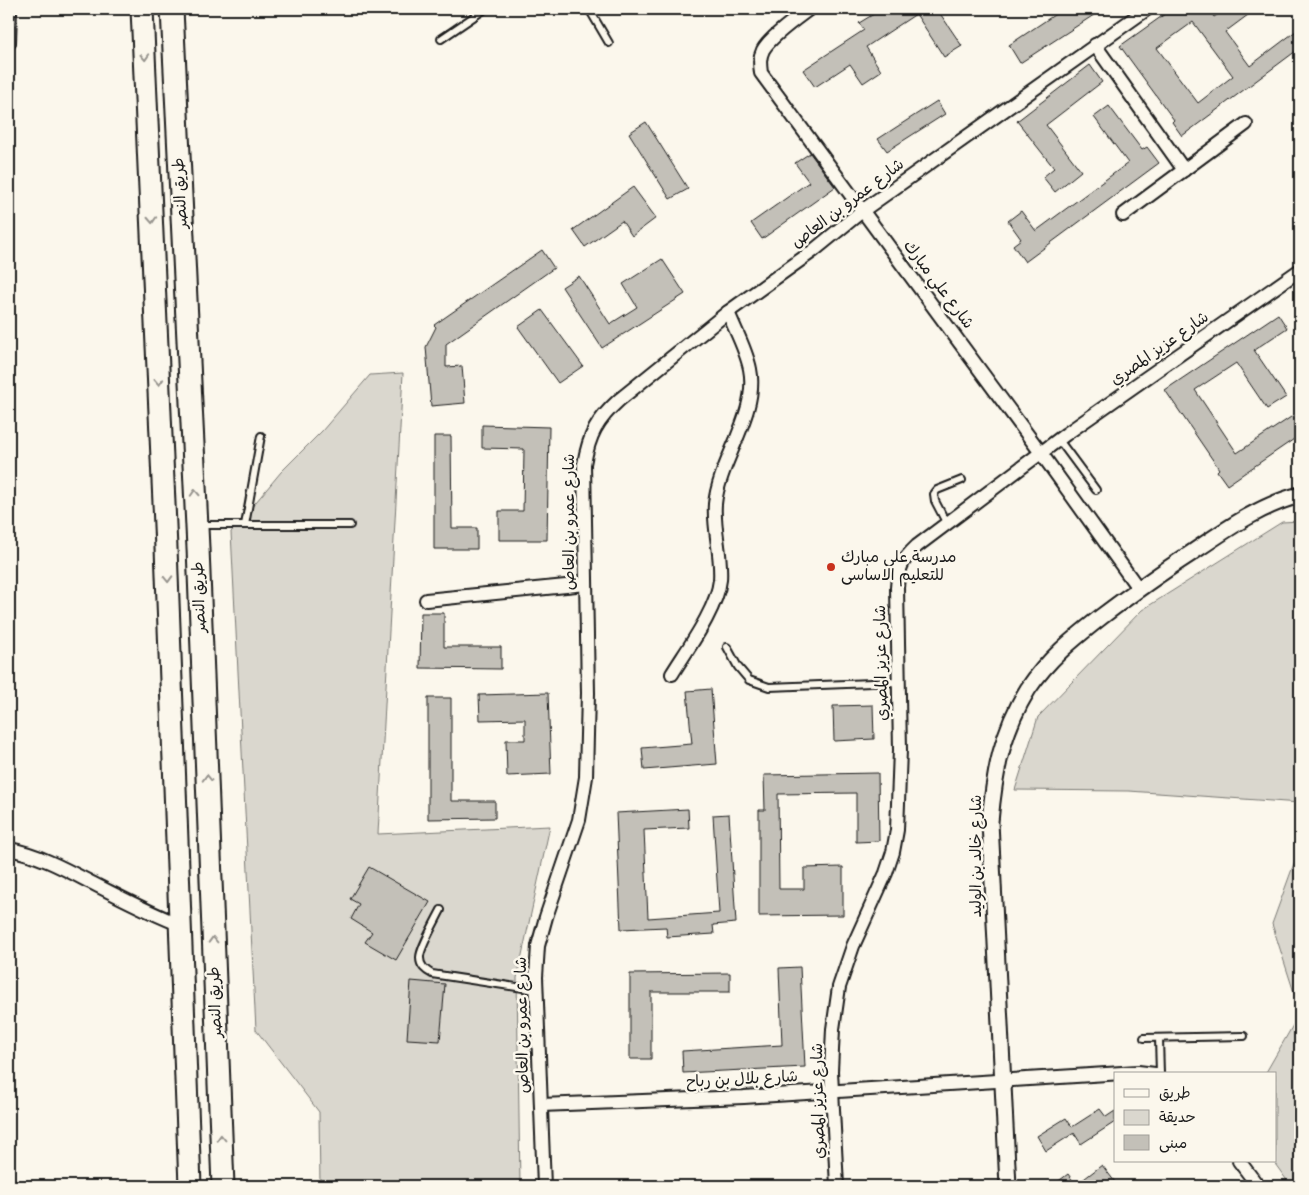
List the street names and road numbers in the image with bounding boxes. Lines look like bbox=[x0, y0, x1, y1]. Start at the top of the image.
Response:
street label: شارع عمرو بن العاص bbox=[786, 153, 910, 255]
street label: طريق النصر bbox=[167, 157, 195, 231]
street label: شارع علي مبارك bbox=[896, 236, 979, 335]
street label: شارع عزيز المصري bbox=[1106, 306, 1214, 392]
street label: شارع عمرو بن العاص bbox=[558, 454, 582, 590]
street label: طريق النصر bbox=[187, 561, 213, 635]
street label: شارع عزيز المصري bbox=[869, 605, 895, 721]
street label: شارع خالد بن الوليد bbox=[965, 795, 989, 917]
street label: شارع عمرو بن العاص bbox=[510, 957, 536, 1093]
street label: طريق النصر bbox=[203, 966, 229, 1040]
street label: شارع عزيز المصري bbox=[806, 1043, 832, 1159]
street label: شارع بلال بن رباح bbox=[685, 1065, 799, 1095]

